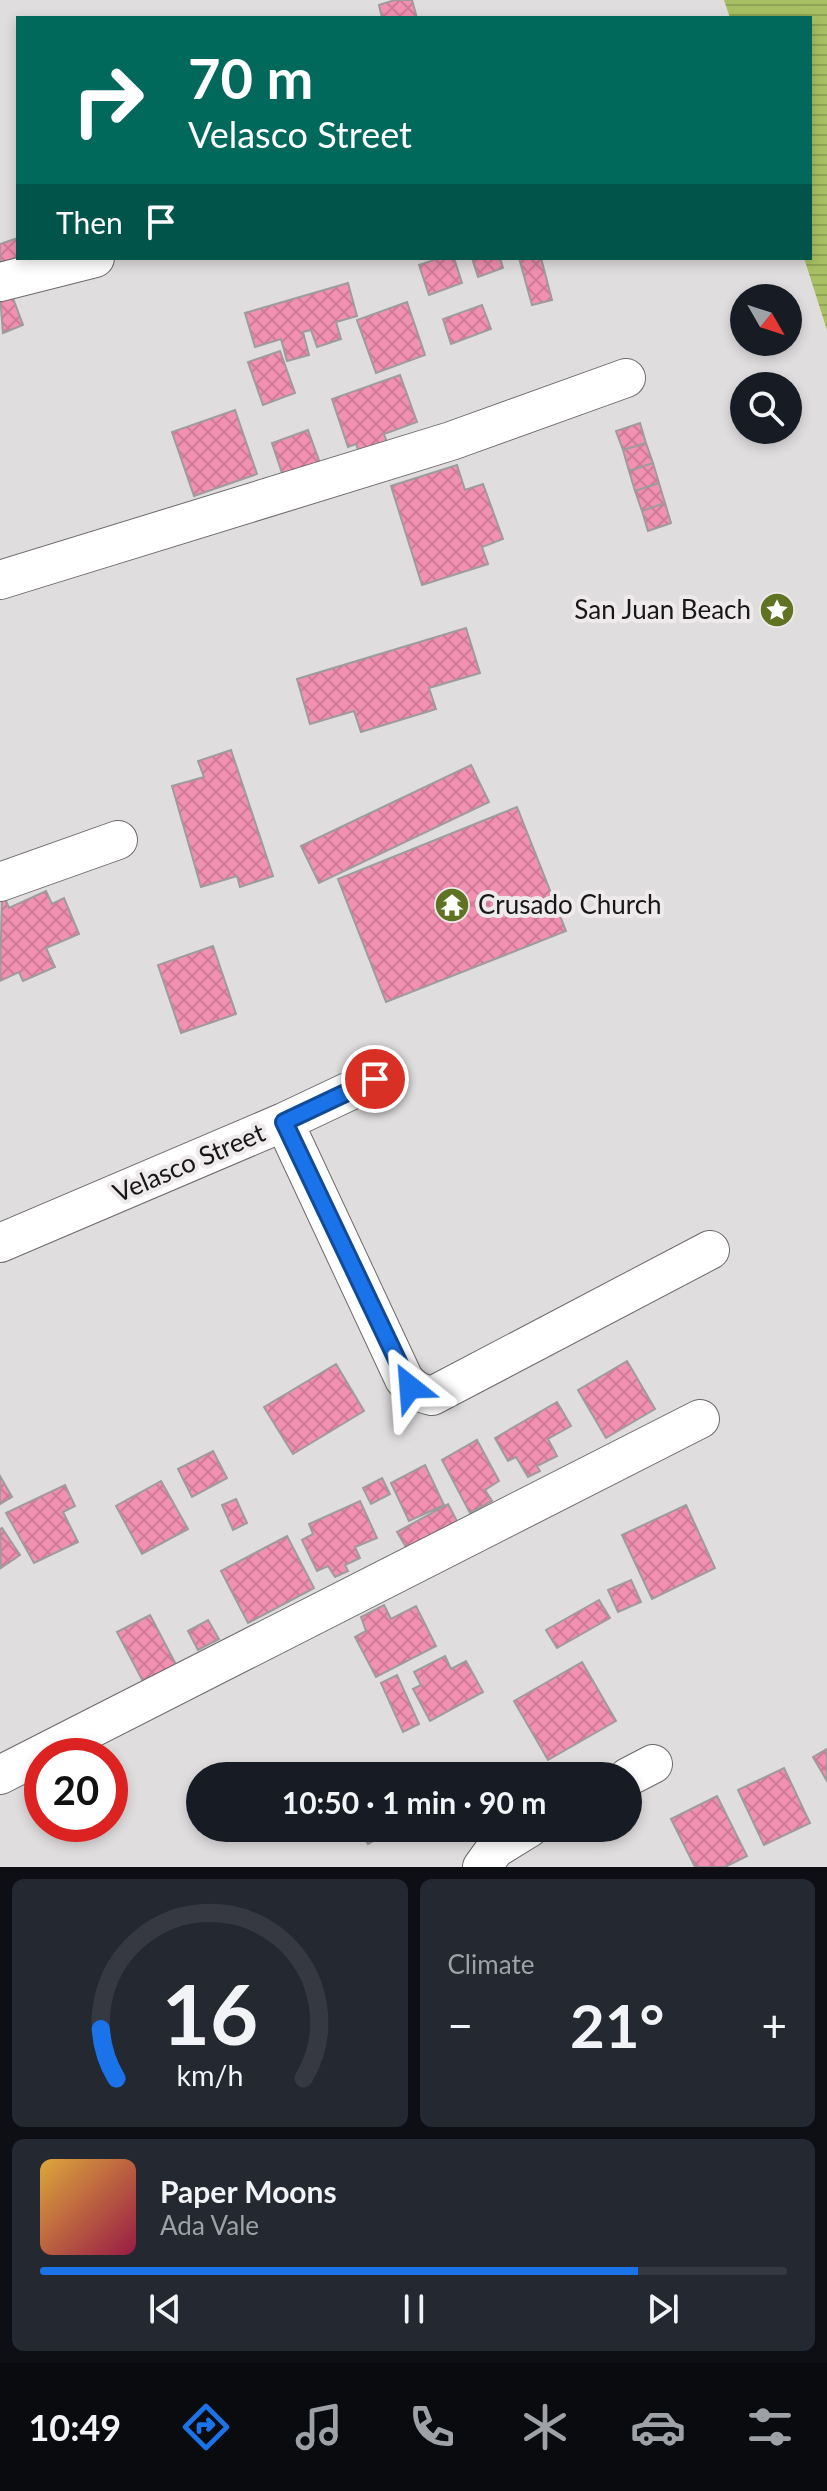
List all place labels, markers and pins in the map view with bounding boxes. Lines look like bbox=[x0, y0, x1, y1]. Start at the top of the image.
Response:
place icon: San Juan Beach bbox=[758, 591, 796, 629]
place label: San Juan Beach bbox=[574, 593, 751, 625]
temple icon: Crusado Church bbox=[433, 886, 471, 924]
place label: Crusado Church bbox=[478, 888, 662, 920]
pin bbox=[341, 1045, 409, 1113]

